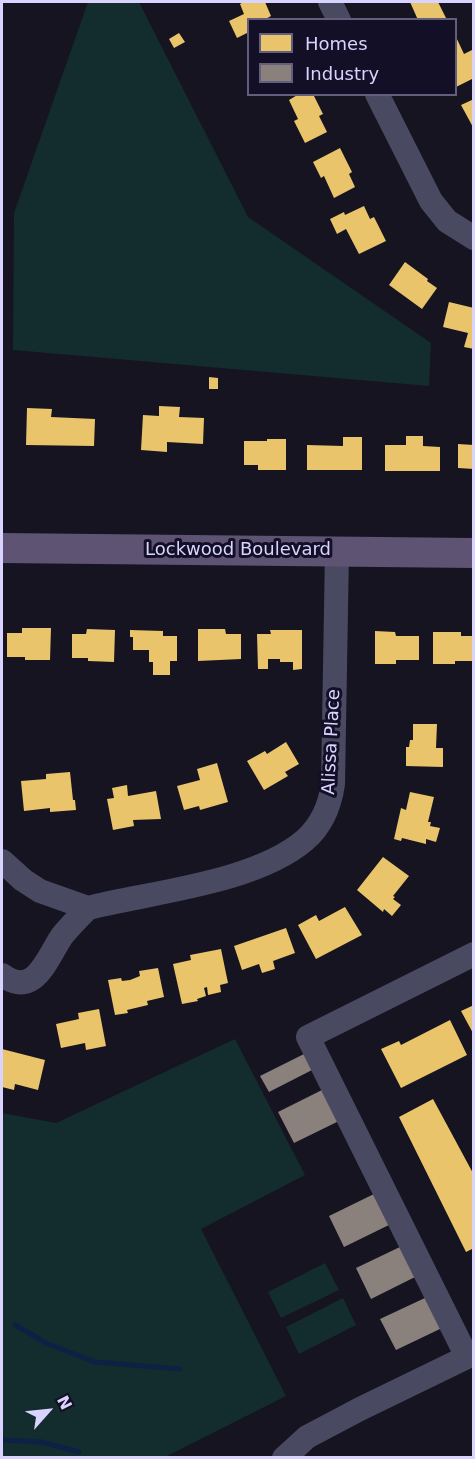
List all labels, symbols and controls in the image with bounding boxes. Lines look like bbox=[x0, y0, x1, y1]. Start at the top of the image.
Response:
legend bbox=[247, 18, 457, 96]
text: Homes bbox=[305, 33, 368, 54]
text: Industry bbox=[305, 63, 379, 84]
street label: Lockwood Boulevard bbox=[145, 539, 331, 561]
street label: Alissa Place bbox=[318, 689, 346, 795]
north arrow bbox=[18, 1381, 78, 1441]
text: N bbox=[53, 1392, 76, 1413]

